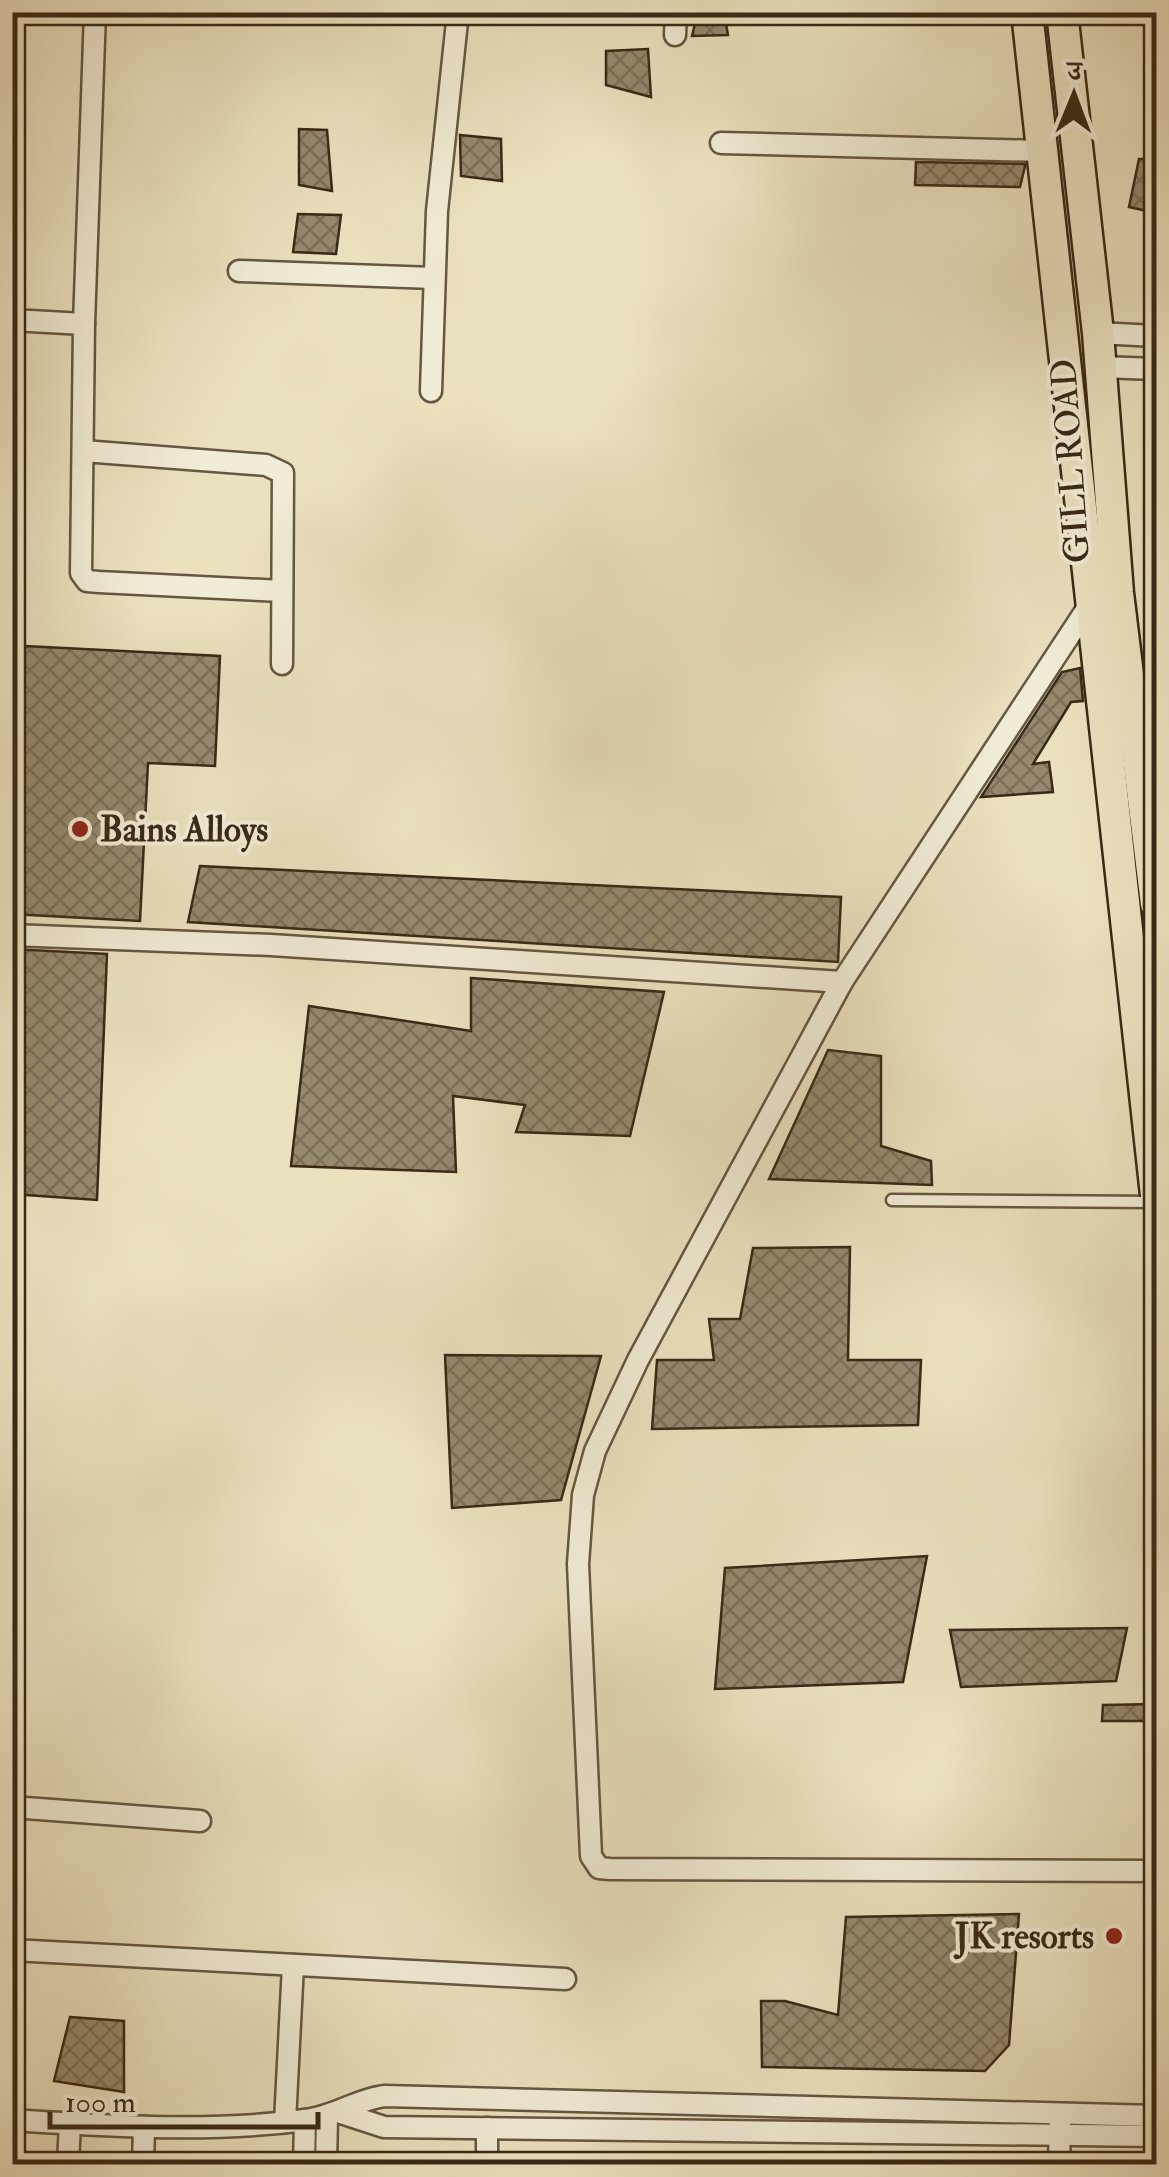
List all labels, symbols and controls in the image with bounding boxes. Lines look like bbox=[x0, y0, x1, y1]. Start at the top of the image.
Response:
north arrow bbox=[1024, 45, 1124, 145]
text: उ bbox=[1065, 54, 1084, 89]
street label: GILL ROAD bbox=[1042, 357, 1100, 565]
place label: Bains Alloys bbox=[100, 808, 268, 853]
marker: Bains Alloys bbox=[69, 818, 91, 840]
place label: JK resorts bbox=[953, 1915, 1094, 1960]
marker: JK resorts bbox=[1103, 1925, 1125, 1947]
scale bar bbox=[50, 2067, 318, 2129]
text: 100 m bbox=[65, 2084, 136, 2121]

